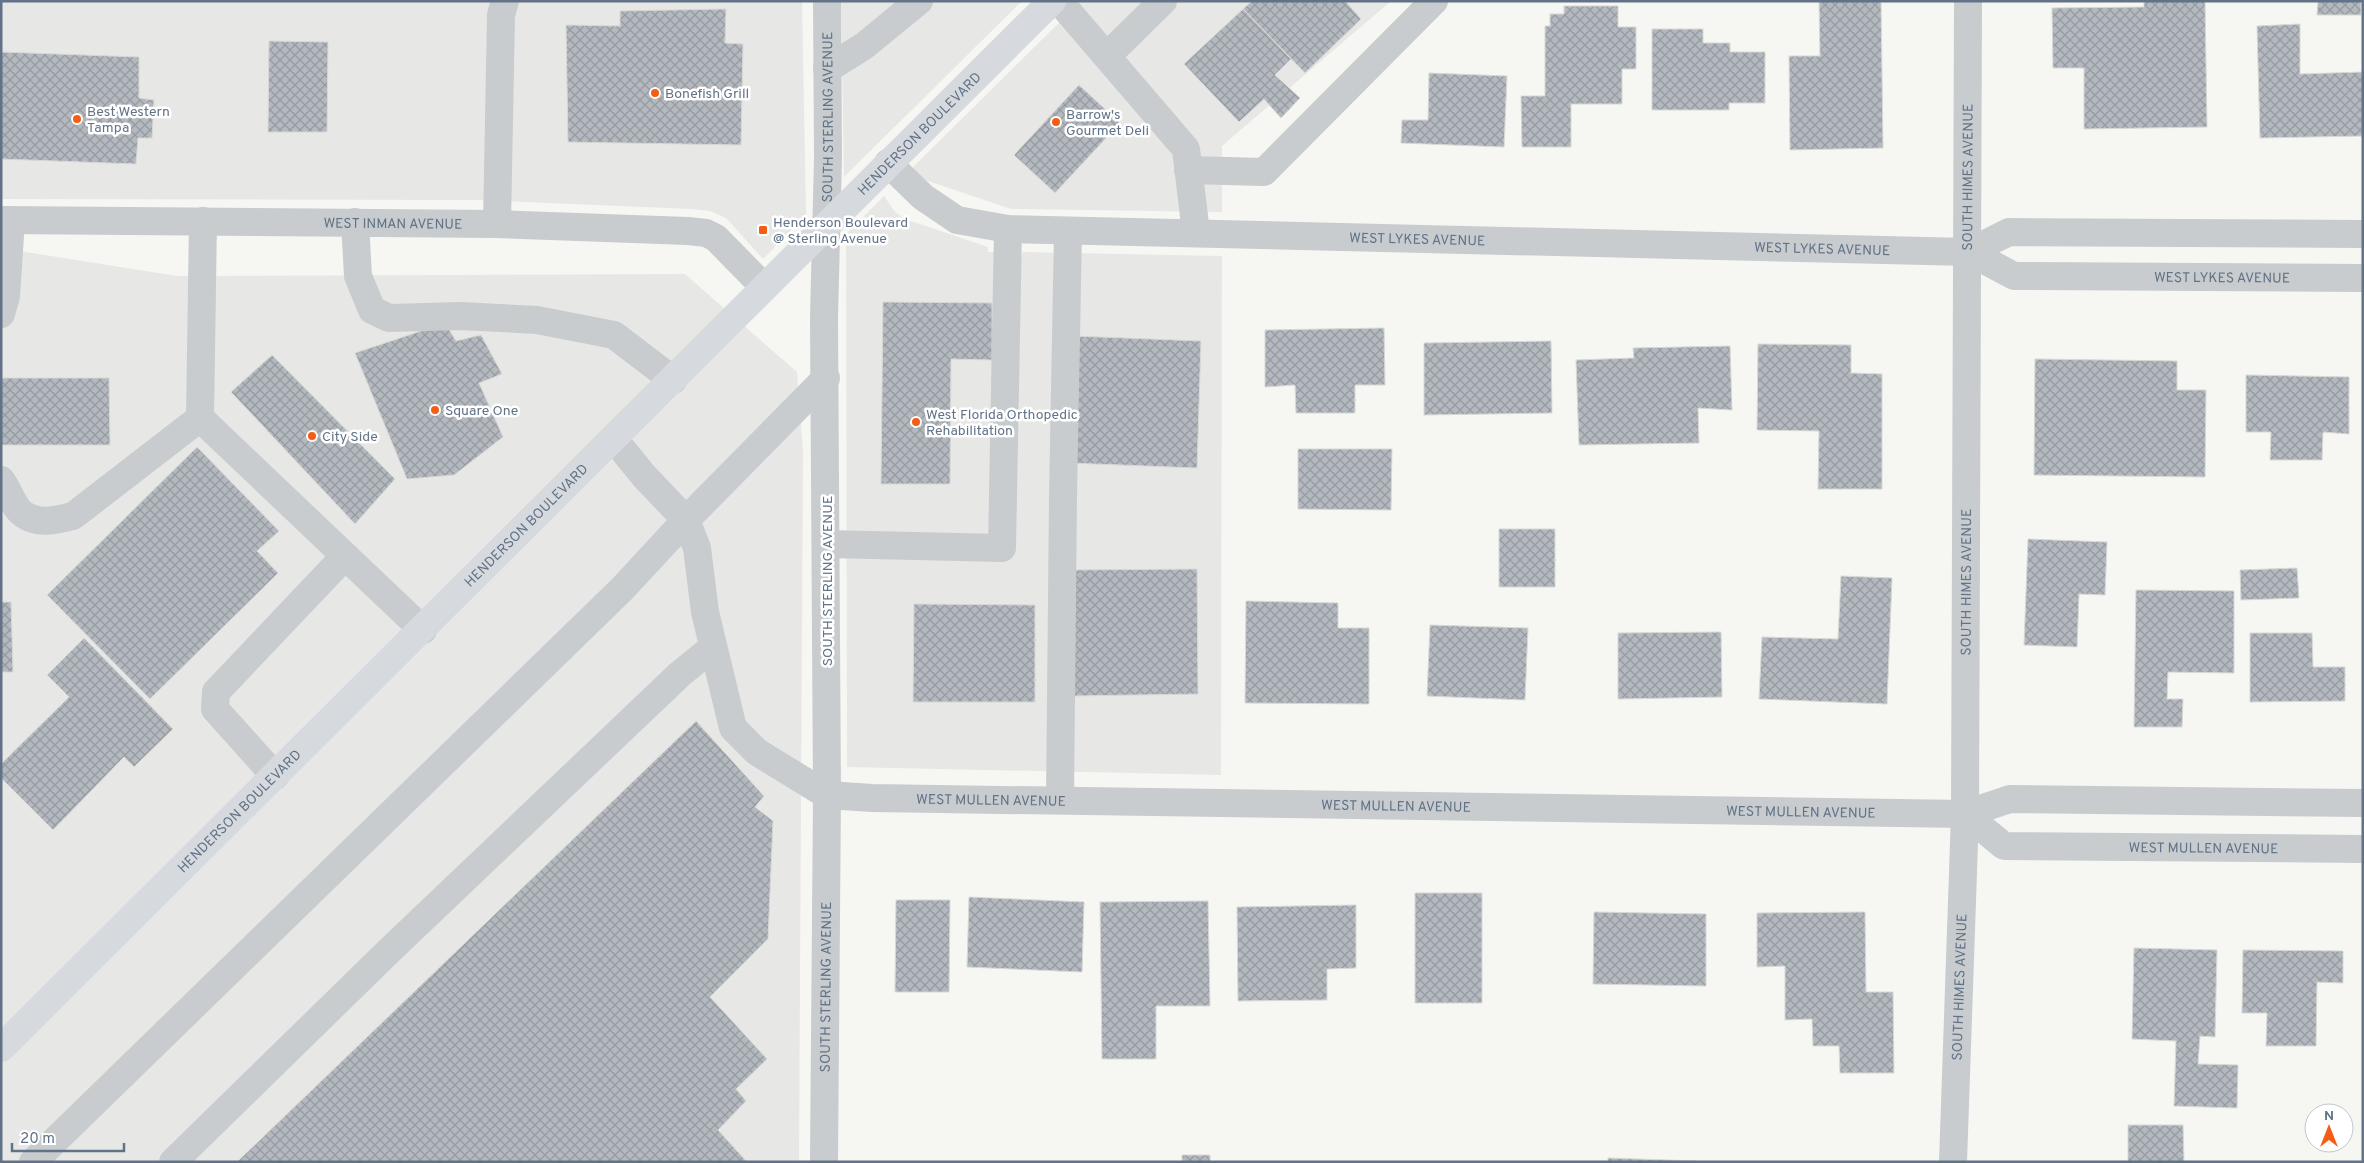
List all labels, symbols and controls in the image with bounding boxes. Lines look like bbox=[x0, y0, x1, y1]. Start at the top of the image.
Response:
street label: SOUTH STERLING AVENUE bbox=[820, 32, 838, 203]
street label: HENDERSON BOULEVARD bbox=[855, 69, 986, 200]
place label: Bonefish Grill bbox=[665, 86, 749, 103]
marker: Bonefish Grill bbox=[649, 87, 661, 99]
place label: Best Western Tampa bbox=[87, 104, 170, 137]
street label: SOUTH HIMES AVENUE bbox=[1960, 104, 1978, 251]
place label: Barrow's Gourmet Deli bbox=[1066, 107, 1149, 140]
marker: Best Western Tampa bbox=[71, 113, 83, 125]
marker: Barrow's Gourmet Deli bbox=[1050, 116, 1062, 128]
place label: Henderson Boulevard @ Sterling Avenue bbox=[773, 215, 908, 248]
street label: WEST INMAN AVENUE bbox=[323, 216, 462, 234]
marker: Henderson Boulevard @ Sterling Avenue bbox=[757, 224, 769, 236]
street label: WEST LYKES AVENUE bbox=[1349, 230, 1485, 250]
street label: WEST LYKES AVENUE bbox=[1754, 240, 1890, 260]
street label: WEST LYKES AVENUE bbox=[2154, 270, 2290, 288]
place label: Square One bbox=[445, 403, 518, 420]
marker: Square One bbox=[429, 404, 441, 416]
place label: West Florida Orthopedic Rehabilitation bbox=[926, 407, 1078, 440]
marker: West Florida Orthopedic Rehabilitation bbox=[910, 416, 922, 428]
place label: City Side bbox=[322, 429, 378, 446]
marker: City Side bbox=[306, 430, 318, 442]
street label: HENDERSON BOULEVARD bbox=[462, 461, 592, 591]
street label: SOUTH STERLING AVENUE bbox=[820, 496, 837, 666]
street label: SOUTH HIMES AVENUE bbox=[1959, 509, 1976, 656]
street label: HENDERSON BOULEVARD bbox=[175, 747, 305, 877]
street label: WEST MULLEN AVENUE bbox=[916, 792, 1066, 811]
street label: WEST MULLEN AVENUE bbox=[1321, 798, 1471, 817]
street label: WEST MULLEN AVENUE bbox=[1726, 804, 1876, 823]
street label: WEST MULLEN AVENUE bbox=[2129, 840, 2278, 858]
street label: SOUTH STERLING AVENUE bbox=[818, 902, 836, 1072]
street label: SOUTH HIMES AVENUE bbox=[1950, 913, 1972, 1061]
north arrow bbox=[2304, 1103, 2354, 1153]
text: N bbox=[2324, 1108, 2334, 1125]
scale bar bbox=[12, 1120, 125, 1152]
text: 20 m bbox=[20, 1130, 55, 1149]

